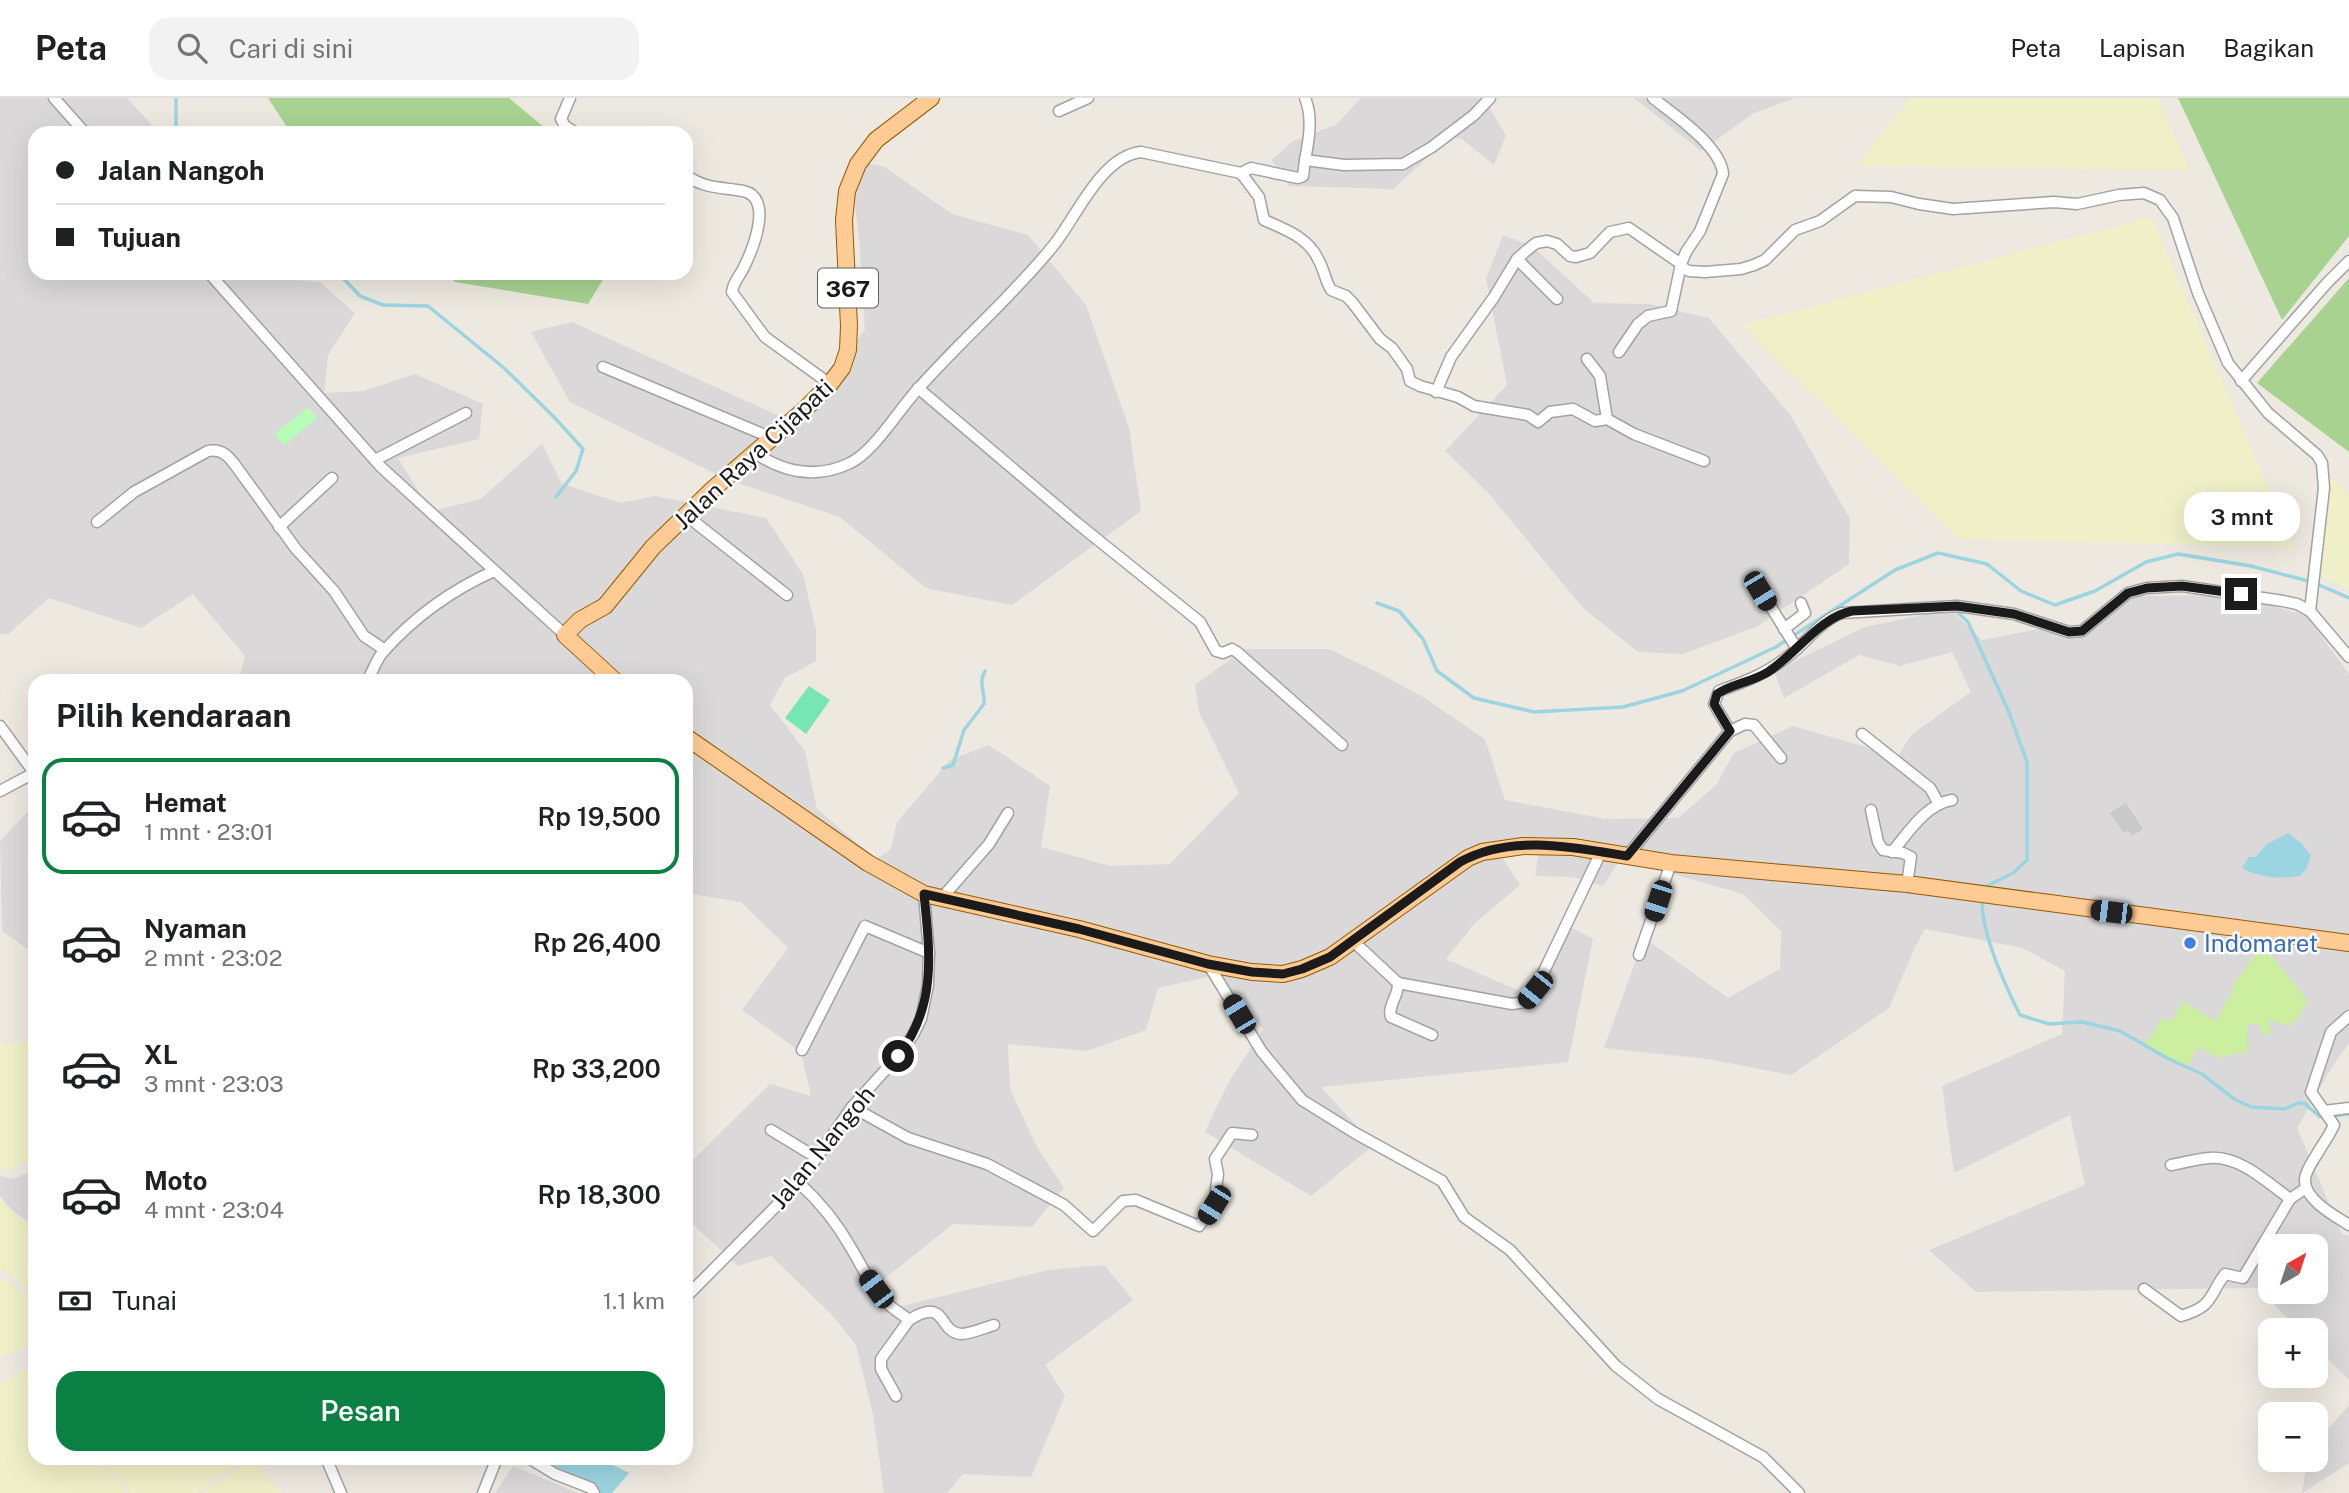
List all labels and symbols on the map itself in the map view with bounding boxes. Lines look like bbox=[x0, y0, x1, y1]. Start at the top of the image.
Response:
road number: 367 bbox=[818, 268, 878, 308]
street label: Jalan Raya Cijapati bbox=[668, 373, 838, 535]
callout: 3 mnt bbox=[2183, 492, 2299, 542]
car bbox=[1741, 568, 1780, 614]
route end bbox=[2225, 578, 2257, 610]
car bbox=[1642, 878, 1675, 924]
car bbox=[2089, 899, 2134, 925]
place label: Indomaret bbox=[2204, 929, 2318, 957]
marker: Indomaret bbox=[2182, 935, 2198, 951]
car bbox=[1514, 967, 1557, 1013]
car bbox=[1220, 991, 1259, 1037]
route start bbox=[882, 1040, 914, 1072]
street label: Jalan Nangoh bbox=[764, 1080, 880, 1214]
car bbox=[1194, 1182, 1235, 1228]
north arrow bbox=[2258, 1234, 2328, 1304]
car bbox=[855, 1266, 898, 1312]

